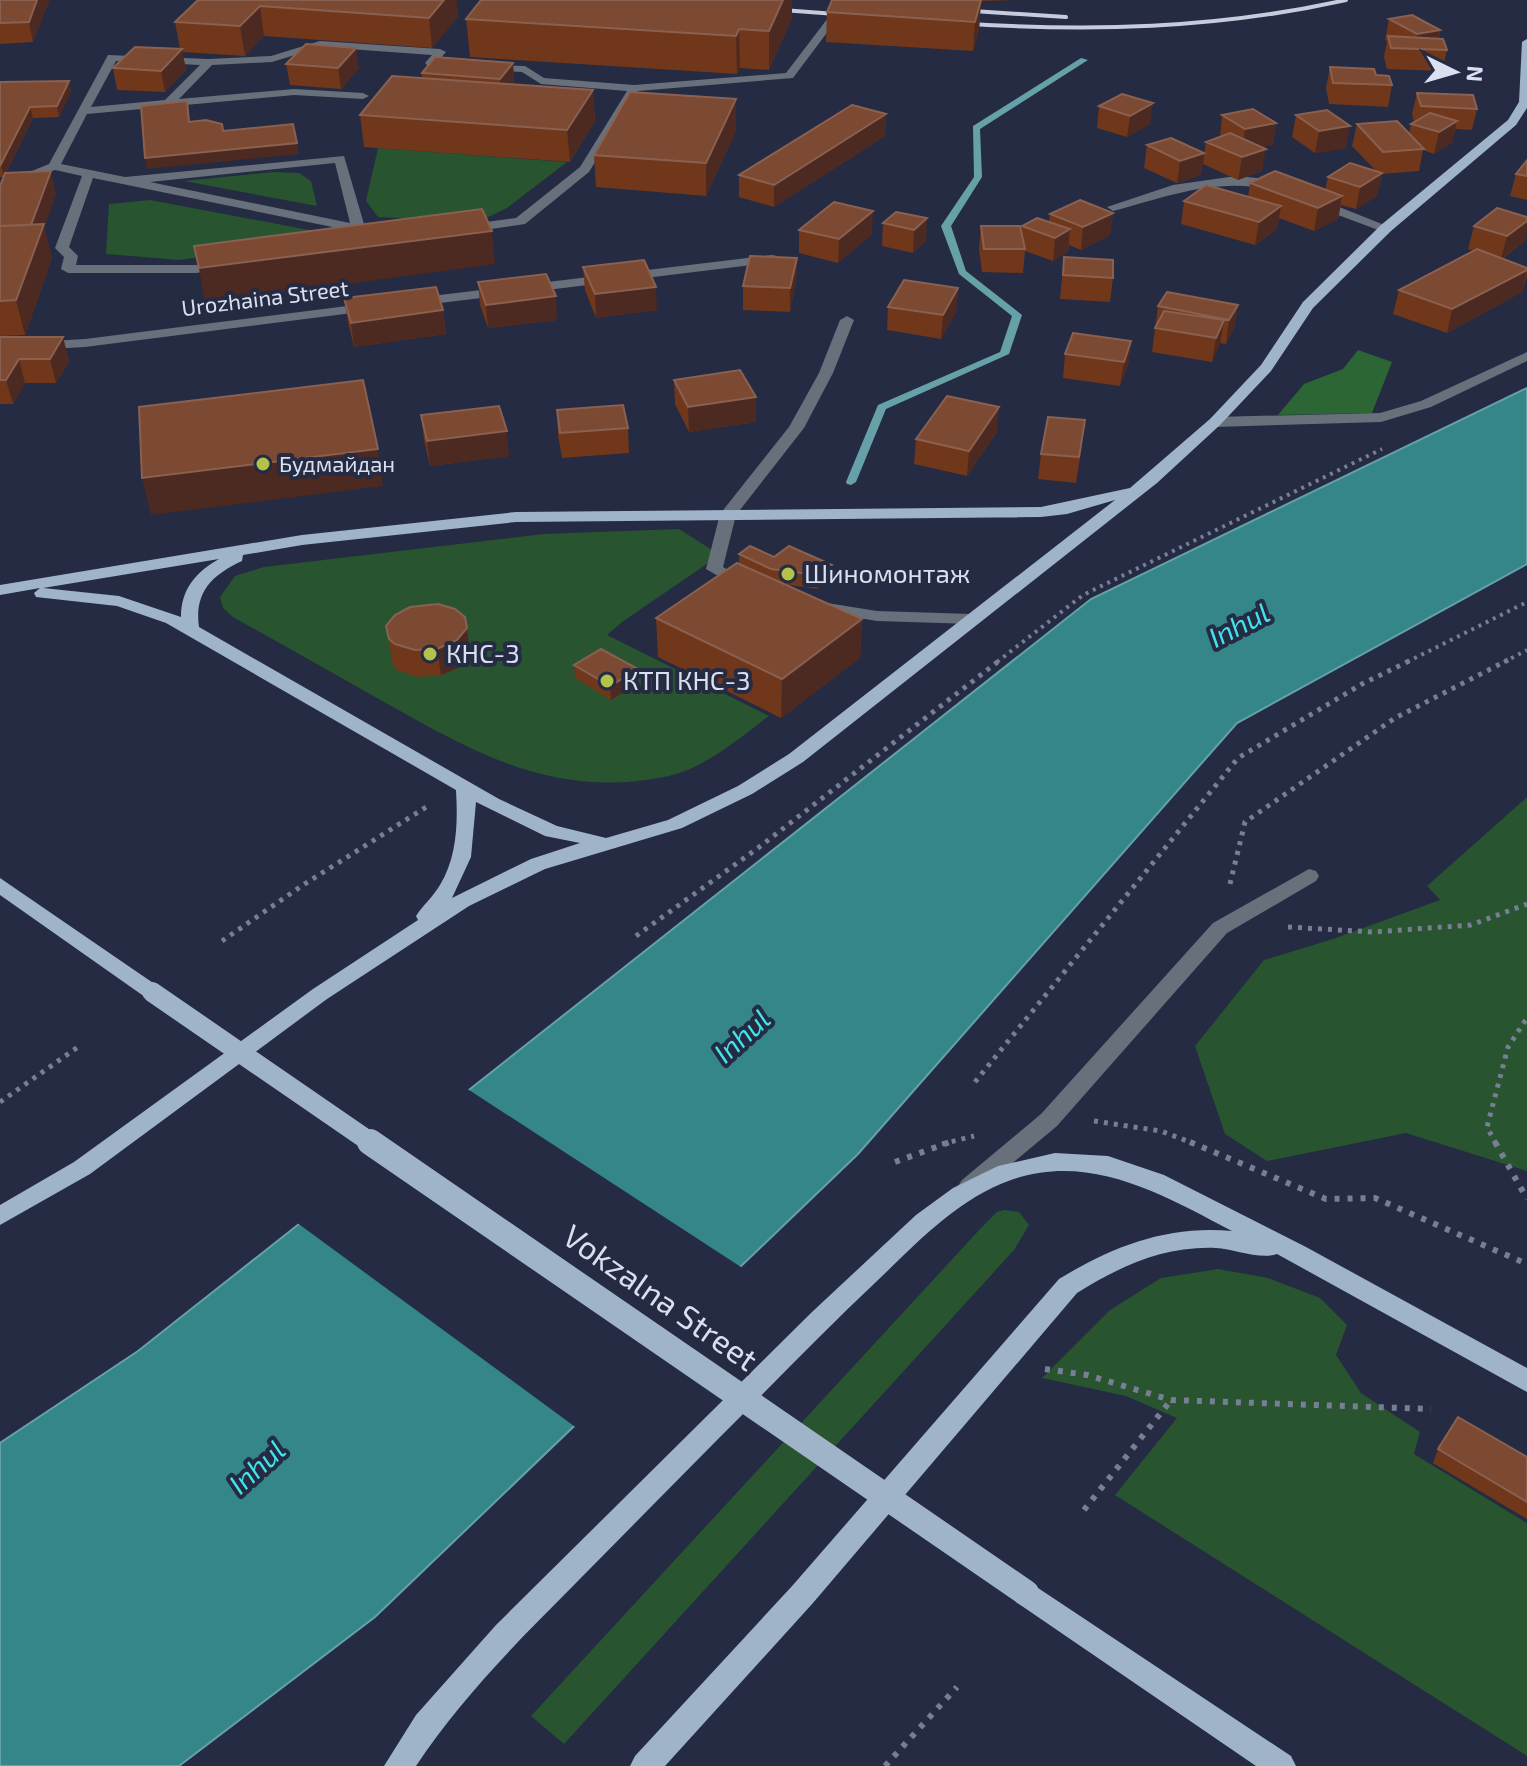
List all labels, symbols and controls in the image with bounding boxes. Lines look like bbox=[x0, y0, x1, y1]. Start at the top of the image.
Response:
north arrow bbox=[1415, 32, 1495, 112]
text: N bbox=[1462, 65, 1490, 83]
street label: Urozhaina Street bbox=[180, 274, 350, 320]
place label: Будмайдан bbox=[279, 450, 395, 477]
marker: Будмайдан bbox=[254, 455, 272, 473]
place label: Шиномонтаж bbox=[804, 557, 970, 588]
marker: Шиномонтаж bbox=[779, 565, 797, 583]
water label: Inhul bbox=[1202, 594, 1275, 654]
place label: КНС-3 bbox=[446, 637, 520, 668]
marker: КНС-3 bbox=[421, 645, 439, 663]
place label: КТП КНС-3 bbox=[623, 664, 751, 695]
marker: КТП КНС-3 bbox=[598, 672, 616, 690]
water label: Inhul bbox=[706, 1001, 776, 1069]
street label: Vokzalna Street bbox=[557, 1215, 766, 1377]
water label: Inhul bbox=[221, 1432, 291, 1500]

